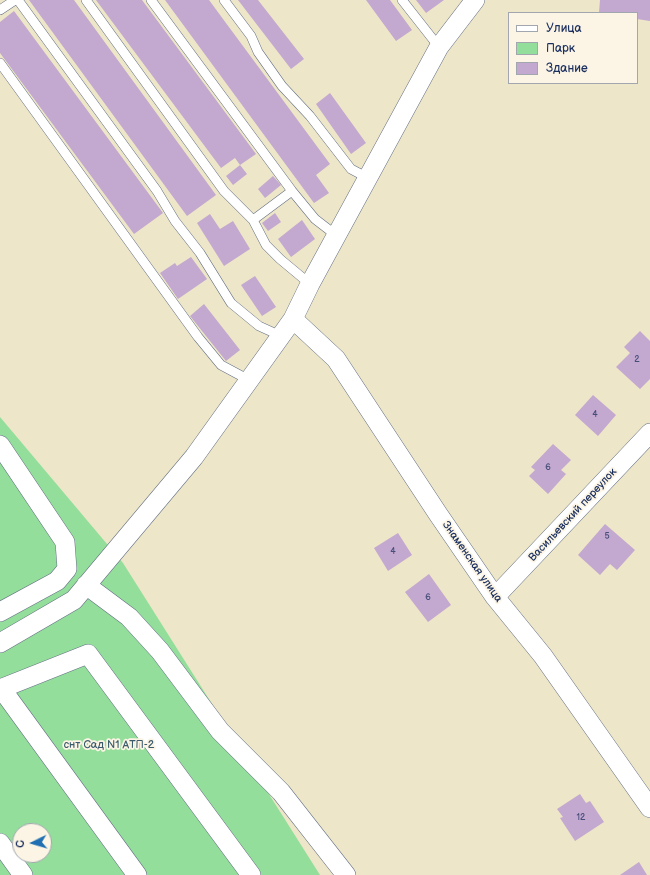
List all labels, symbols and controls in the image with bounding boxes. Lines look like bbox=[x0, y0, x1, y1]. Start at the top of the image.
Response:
legend bbox=[508, 12, 638, 84]
text: Улица bbox=[546, 21, 582, 36]
text: Парк bbox=[546, 41, 575, 56]
text: Здание bbox=[546, 61, 588, 76]
house number: 2 bbox=[634, 355, 640, 365]
house number: 4 bbox=[592, 410, 598, 420]
house number: 6 bbox=[545, 463, 551, 473]
street label: Васильевский переулок bbox=[526, 466, 620, 564]
street label: Знаменская улица bbox=[439, 519, 505, 605]
house number: 5 bbox=[604, 532, 610, 542]
house number: 4 bbox=[390, 547, 396, 557]
house number: 6 bbox=[425, 593, 431, 603]
park label: снт Сад N1 АТП-2 bbox=[64, 738, 154, 752]
house number: 12 bbox=[577, 813, 585, 823]
north arrow bbox=[12, 823, 52, 863]
text: С bbox=[14, 840, 27, 848]

